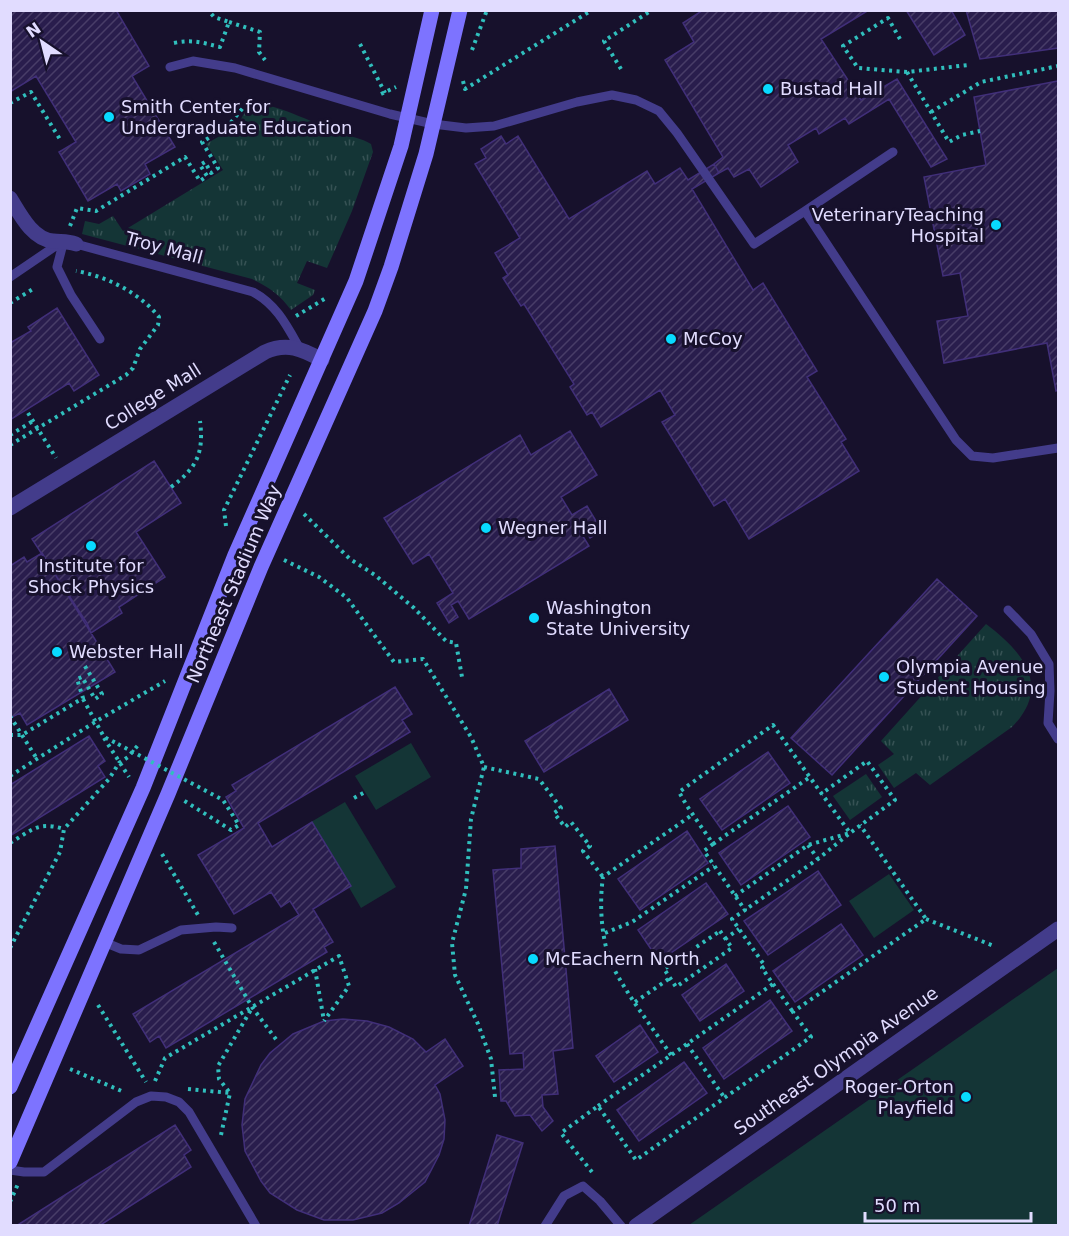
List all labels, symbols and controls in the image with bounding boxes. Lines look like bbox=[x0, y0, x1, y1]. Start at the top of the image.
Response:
north arrow bbox=[12, 12, 72, 72]
text: N bbox=[23, 19, 45, 42]
place label: Bustad Hall bbox=[780, 78, 883, 99]
marker: Bustad Hall bbox=[761, 82, 775, 96]
place label: Smith Center for Undergraduate Education bbox=[121, 96, 352, 138]
marker: Smith Center for Undergraduate Education bbox=[102, 110, 116, 124]
place label: VeterinaryTeaching Hospital bbox=[812, 204, 984, 246]
marker: VeterinaryTeaching Hospital bbox=[989, 218, 1003, 232]
street label: Troy Mall bbox=[122, 227, 205, 268]
place label: McCoy bbox=[683, 328, 743, 349]
marker: McCoy bbox=[664, 332, 678, 346]
street label: College Mall bbox=[101, 359, 205, 434]
street label: Northeast Stadium Way bbox=[182, 481, 285, 686]
place label: Wegner Hall bbox=[498, 517, 607, 538]
marker: Wegner Hall bbox=[479, 521, 493, 535]
marker: Institute for Shock Physics bbox=[84, 539, 98, 553]
place label: Institute for Shock Physics bbox=[28, 555, 154, 597]
place label: Washington State University bbox=[546, 597, 691, 639]
marker: Washington State University bbox=[527, 611, 541, 625]
place label: Webster Hall bbox=[69, 641, 183, 662]
marker: Webster Hall bbox=[50, 645, 64, 659]
place label: Olympia Avenue Student Housing bbox=[896, 656, 1046, 698]
marker: Olympia Avenue Student Housing bbox=[877, 670, 891, 684]
place label: McEachern North bbox=[545, 948, 700, 969]
marker: McEachern North bbox=[526, 952, 540, 966]
street label: Southeast Olympia Avenue bbox=[730, 982, 942, 1139]
place label: Roger-Orton Playfield bbox=[844, 1076, 954, 1118]
marker: Roger-Orton Playfield bbox=[959, 1090, 973, 1104]
scale bar bbox=[865, 1185, 1032, 1223]
text: 50 m bbox=[874, 1195, 920, 1216]

